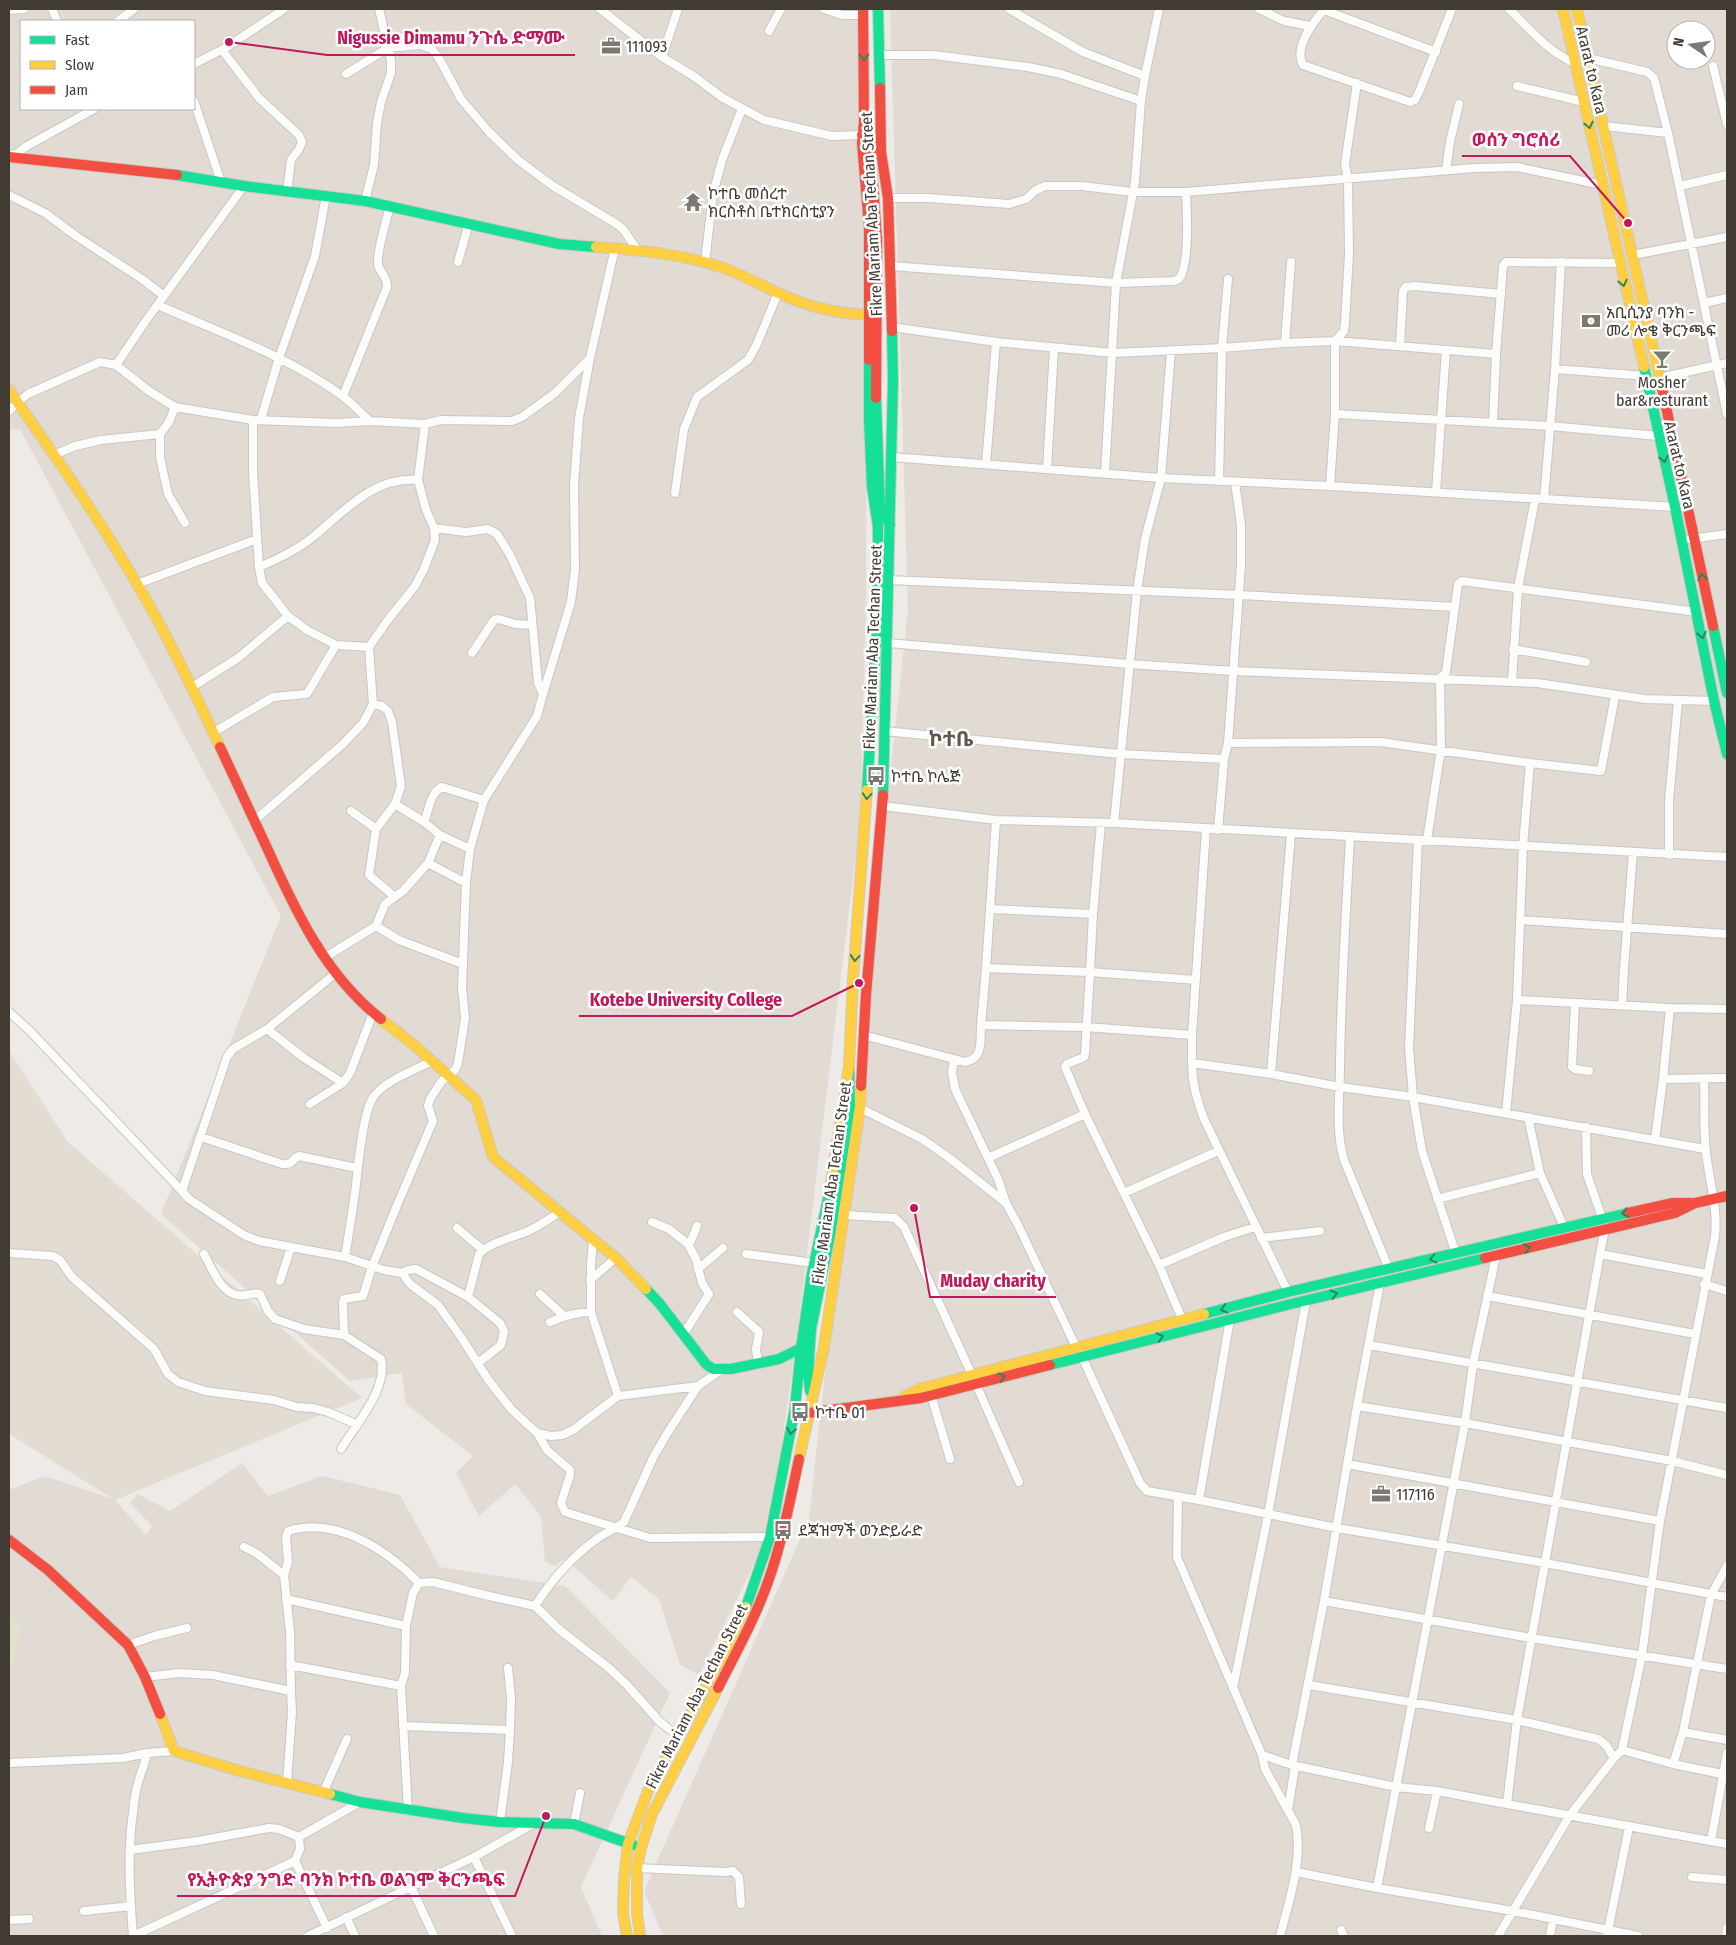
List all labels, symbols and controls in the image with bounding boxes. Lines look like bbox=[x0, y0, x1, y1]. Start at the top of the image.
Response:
legend bbox=[20, 20, 195, 110]
north arrow bbox=[1666, 20, 1716, 70]
callout: Nigussie Dimamu ንጉሴ ድማሙ bbox=[327, 22, 575, 55]
street label: Ararat to Kara bbox=[1572, 24, 1611, 116]
text: Nigussie Dimamu ንጉሴ ድማሙ bbox=[337, 27, 565, 49]
text: Fast bbox=[65, 31, 89, 49]
office icon: 111093 bbox=[600, 35, 622, 57]
text: N bbox=[1670, 36, 1688, 48]
place label: 111093 bbox=[626, 37, 667, 56]
one-way arrow bbox=[859, 54, 869, 62]
text: Slow bbox=[65, 56, 94, 74]
text: Jam bbox=[65, 81, 88, 99]
street label: Fikre Mariam Aba Techan Street bbox=[857, 110, 886, 317]
one-way arrow bbox=[1583, 120, 1593, 129]
callout: ወሰን ግሮሰሪ bbox=[1462, 123, 1570, 156]
text: ወሰን ግሮሰሪ bbox=[1472, 129, 1560, 151]
place label: ኮተቤ መሰረተ ክርስቶስ ቤተክርስቲያን bbox=[708, 184, 835, 221]
temple icon: ኮተቤ መሰረተ ክርስቶስ ቤተክርስቲያን bbox=[682, 191, 704, 213]
one-way arrow bbox=[1617, 279, 1628, 288]
place label: አቢሲንያ ባንክ - መሪ ሎቄ ቅርንጫፍ bbox=[1606, 303, 1716, 340]
bank icon: አቢሲንያ ባንክ - መሪ ሎቄ ቅርንጫፍ bbox=[1580, 310, 1602, 332]
bar icon: Mosher bar&resturant bbox=[1651, 348, 1673, 370]
place label: Mosher bar&resturant bbox=[1616, 373, 1709, 410]
street label: Ararat to Kara bbox=[1660, 419, 1699, 511]
one-way arrow bbox=[1658, 454, 1668, 462]
street label: Fikre Mariam Aba Techan Street bbox=[859, 543, 886, 750]
one-way arrow bbox=[1697, 572, 1707, 581]
one-way arrow bbox=[1696, 630, 1706, 639]
district label: ኮተቤ bbox=[929, 726, 974, 752]
bus stop icon: ኮተቤ ኮሌጅ bbox=[865, 765, 887, 787]
place label: ኮተቤ ኮሌጅ bbox=[891, 767, 961, 786]
one-way arrow bbox=[862, 792, 873, 800]
one-way arrow bbox=[850, 954, 861, 962]
callout: Kotebe University College bbox=[579, 983, 792, 1016]
text: Kotebe University College bbox=[590, 989, 782, 1011]
street label: Fikre Mariam Aba Techan Street bbox=[808, 1079, 855, 1286]
one-way arrow bbox=[1620, 1207, 1629, 1218]
one-way arrow bbox=[1522, 1243, 1531, 1254]
one-way arrow bbox=[1428, 1253, 1437, 1264]
callout: Muday charity bbox=[930, 1264, 1056, 1297]
text: Muday charity bbox=[940, 1270, 1046, 1292]
one-way arrow bbox=[1330, 1289, 1339, 1300]
one-way arrow bbox=[1219, 1303, 1228, 1314]
one-way arrow bbox=[1155, 1332, 1164, 1343]
one-way arrow bbox=[998, 1373, 1006, 1383]
bus stop icon: ኮተቤ 01 bbox=[789, 1401, 811, 1423]
place label: ኮተቤ 01 bbox=[815, 1403, 865, 1422]
one-way arrow bbox=[787, 1426, 797, 1435]
office icon: 117116 bbox=[1370, 1483, 1392, 1505]
place label: 117116 bbox=[1396, 1485, 1435, 1504]
bus stop icon: ደጃዝማች ወንድይራድ bbox=[772, 1519, 794, 1541]
place label: ደጃዝማች ወንድይራድ bbox=[798, 1521, 923, 1540]
street label: Fikre Mariam Aba Techan Street bbox=[641, 1600, 752, 1792]
callout: የኢትዮጵያ ንግድ ባንክ ኮተቤ ወልገሞ ቅርንጫፍ bbox=[177, 1863, 515, 1896]
text: የኢትዮጵያ ንግድ ባንክ ኮተቤ ወልገሞ ቅርንጫፍ bbox=[187, 1869, 505, 1891]

